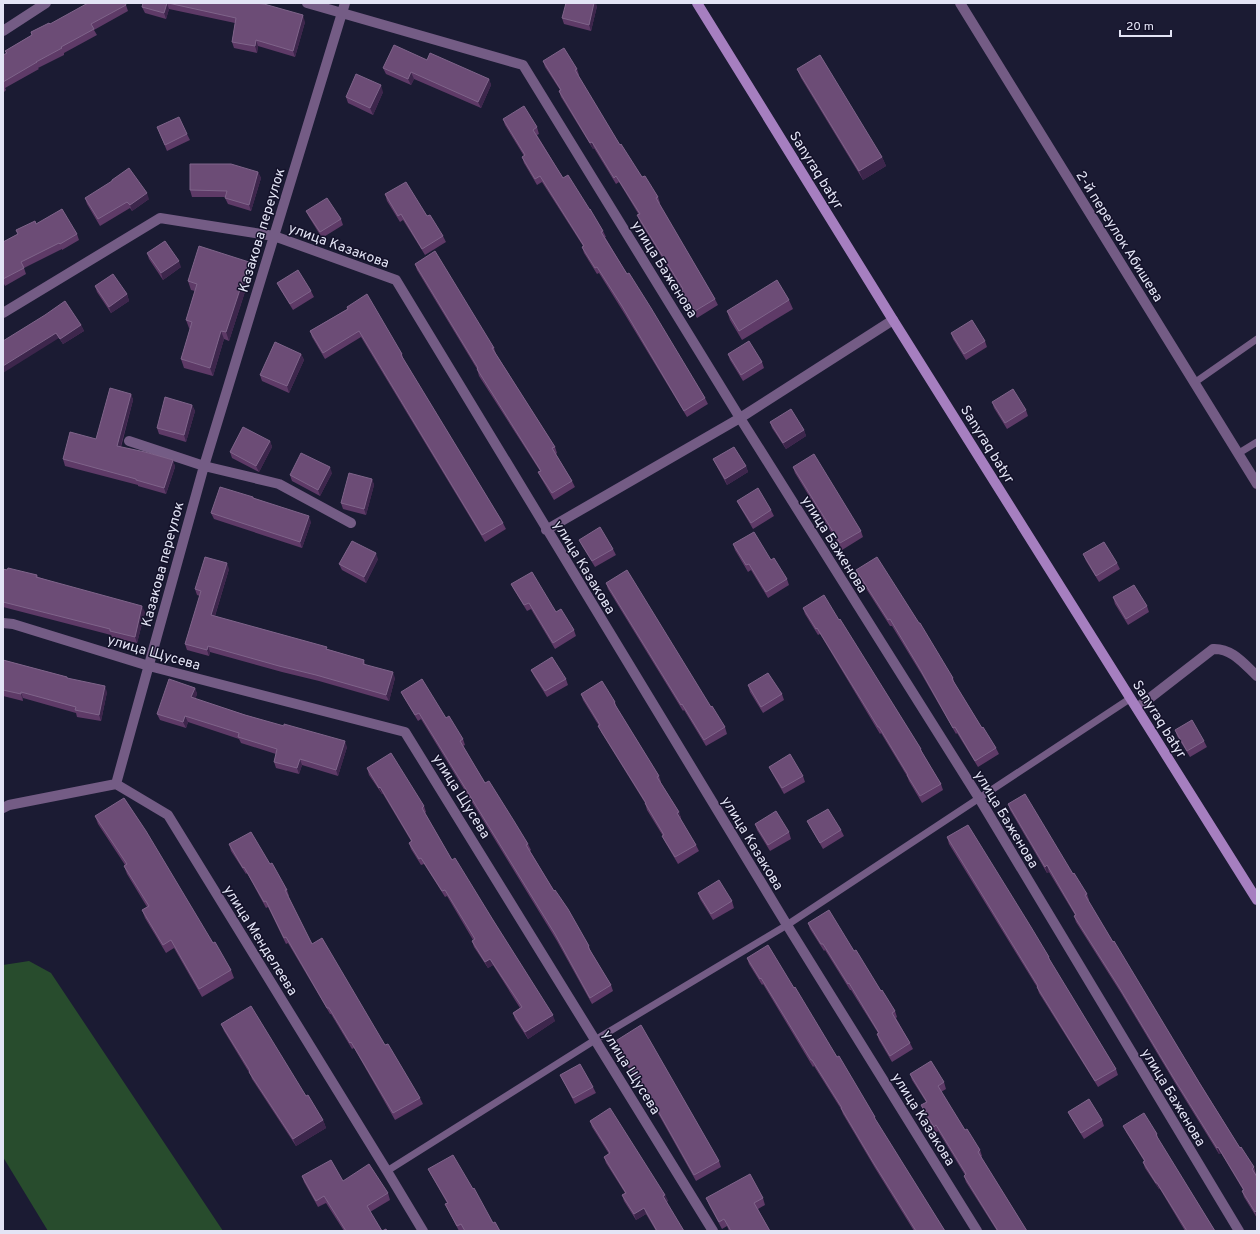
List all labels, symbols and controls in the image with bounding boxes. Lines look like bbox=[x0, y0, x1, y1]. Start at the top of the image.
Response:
scale bar bbox=[1120, 12, 1171, 38]
text: 20 m bbox=[1126, 19, 1154, 35]
street label: Sanyraq batyr bbox=[785, 129, 847, 213]
street label: Казакова переулок bbox=[235, 166, 289, 295]
street label: 2-й переулок Абишева bbox=[1071, 168, 1166, 305]
street label: улица Баженова bbox=[627, 218, 700, 321]
street label: улица Казакова bbox=[286, 220, 391, 273]
street label: Sanyraq batyr bbox=[956, 403, 1018, 487]
street label: улица Баженова bbox=[797, 493, 870, 596]
street label: Казакова переулок bbox=[139, 500, 188, 629]
street label: улица Казакова bbox=[549, 518, 618, 618]
street label: улица Щусева bbox=[105, 632, 202, 675]
street label: Sanyraq batyr bbox=[1128, 678, 1190, 762]
street label: улица Щусева bbox=[428, 752, 493, 842]
street label: улица Баженова bbox=[970, 768, 1042, 872]
street label: улица Казакова bbox=[717, 794, 786, 894]
street label: улица Менделеева bbox=[219, 882, 301, 999]
street label: улица Щусева bbox=[598, 1028, 663, 1118]
street label: улица Баженова bbox=[1137, 1046, 1209, 1150]
street label: улица Казакова bbox=[887, 1070, 958, 1169]

